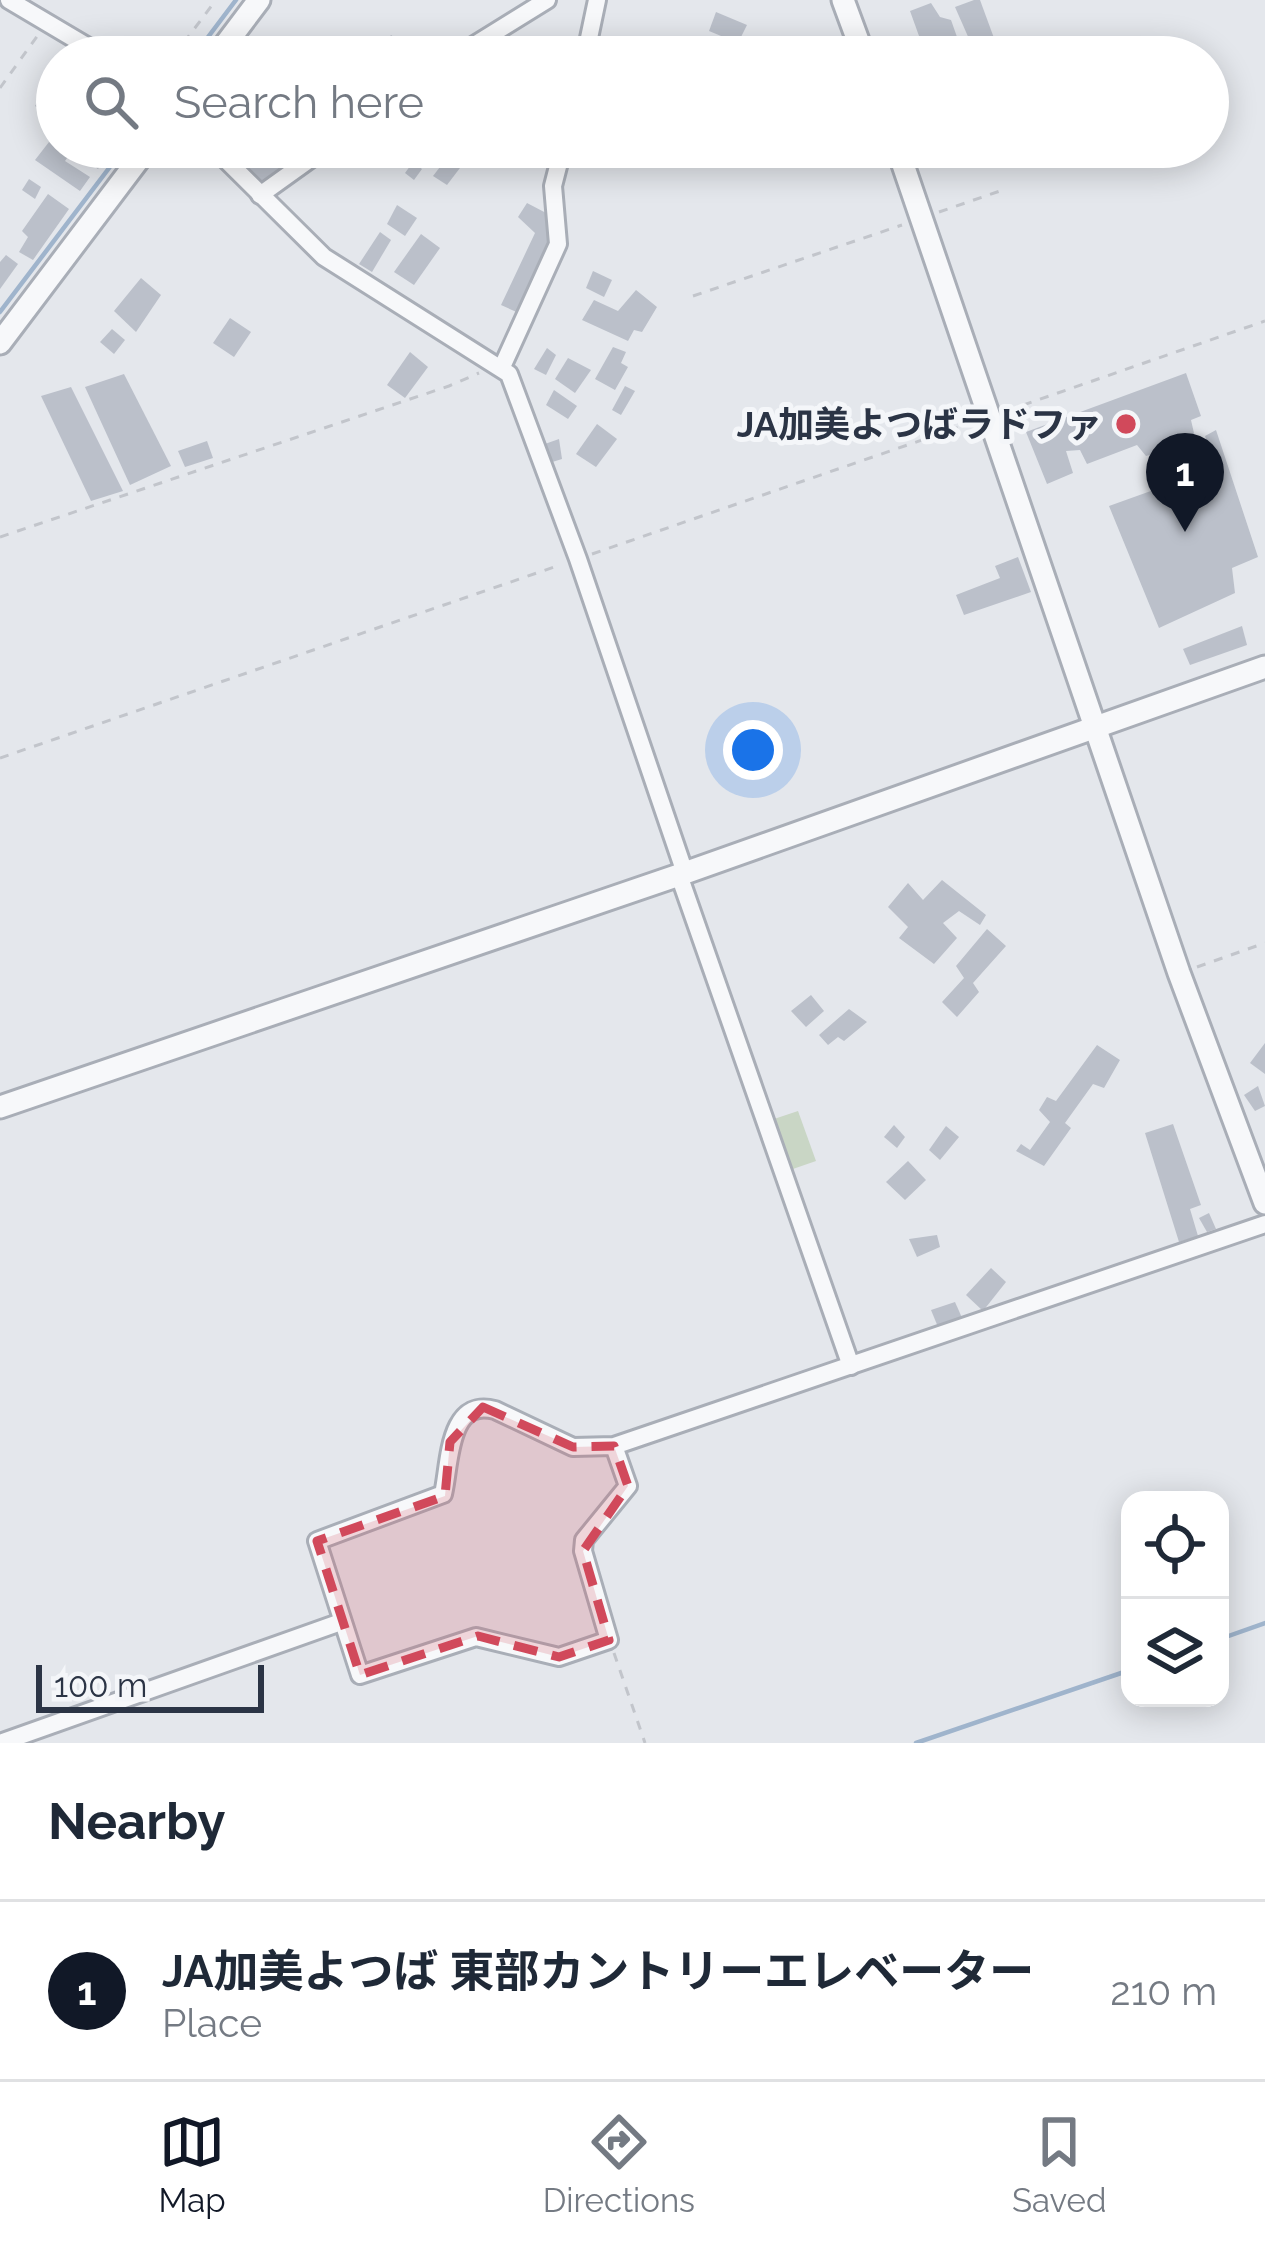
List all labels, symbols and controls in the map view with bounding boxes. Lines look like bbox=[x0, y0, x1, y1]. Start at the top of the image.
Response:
search box bbox=[36, 36, 1229, 168]
icon: search bbox=[78, 69, 144, 135]
text: Search here bbox=[174, 76, 424, 129]
place label: JA加美よつばラドファ bbox=[737, 403, 1102, 445]
marker: JA加美よつばラドファ bbox=[1113, 411, 1139, 437]
pin: 1 bbox=[1146, 433, 1224, 532]
your location bbox=[723, 720, 783, 780]
map controls bbox=[1121, 1491, 1229, 1707]
button: locate bbox=[1121, 1491, 1229, 1599]
button: layers bbox=[1121, 1599, 1229, 1707]
scale bar bbox=[36, 1659, 264, 1712]
text: 100 m bbox=[54, 1666, 147, 1705]
text: Nearby bbox=[48, 1791, 225, 1851]
text: JA加美よつば 東部カントリーエレベーター bbox=[162, 1945, 1034, 1998]
text: 1 bbox=[77, 1968, 97, 2014]
text: 210 m bbox=[1110, 1968, 1217, 2014]
text: Place bbox=[162, 2000, 262, 2046]
tab: Map bbox=[159, 2109, 226, 2220]
tab: Directions bbox=[543, 2109, 695, 2220]
tab: Saved bbox=[1012, 2109, 1106, 2220]

